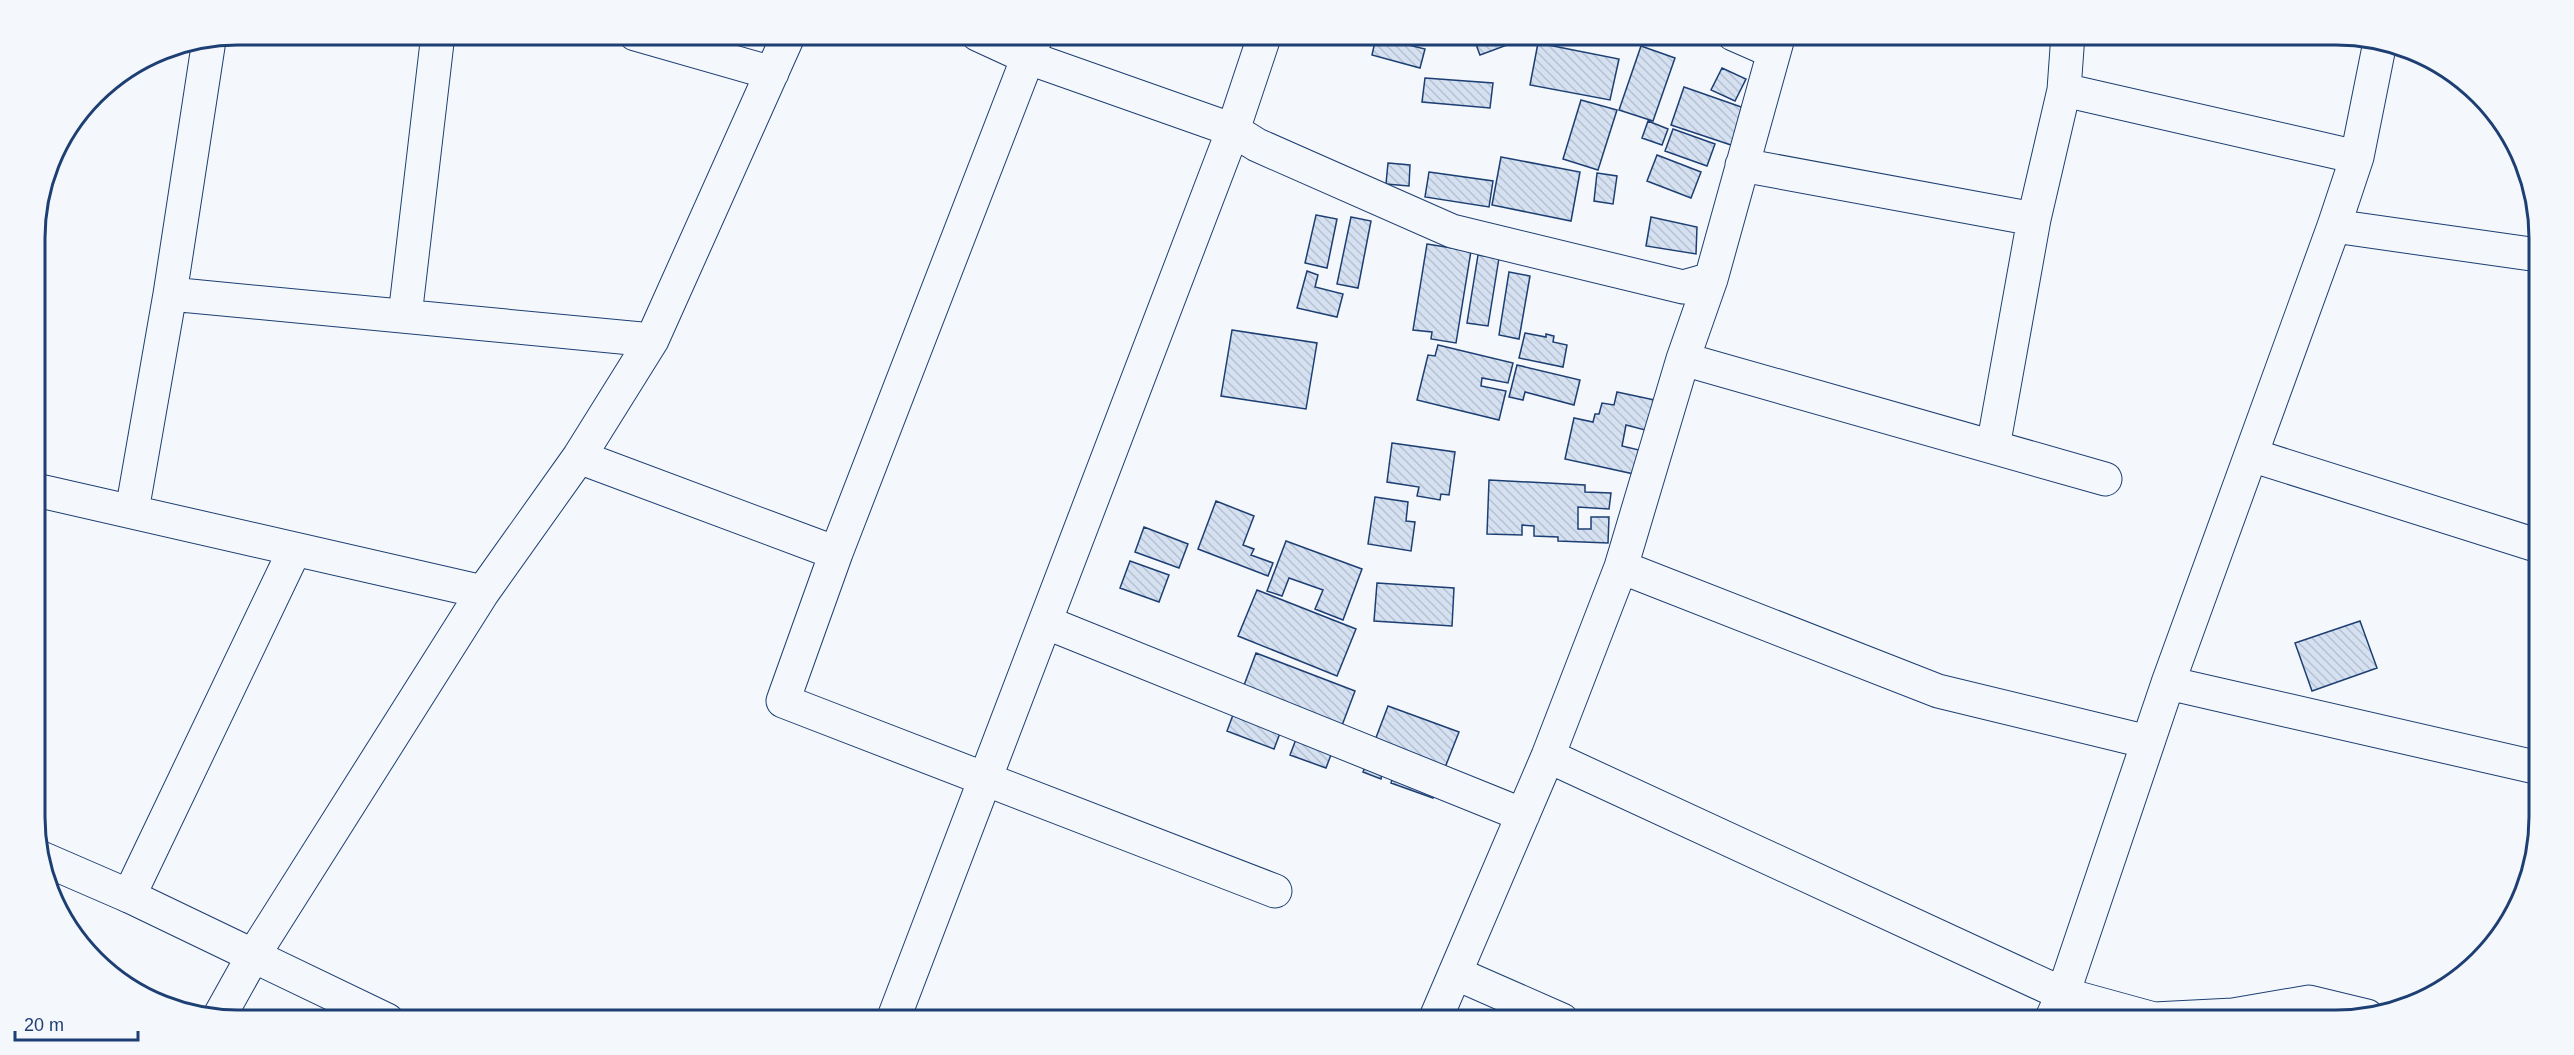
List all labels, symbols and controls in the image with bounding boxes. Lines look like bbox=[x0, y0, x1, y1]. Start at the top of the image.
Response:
scale bar bbox=[15, 1004, 138, 1042]
text: 20 m bbox=[24, 1015, 64, 1035]

